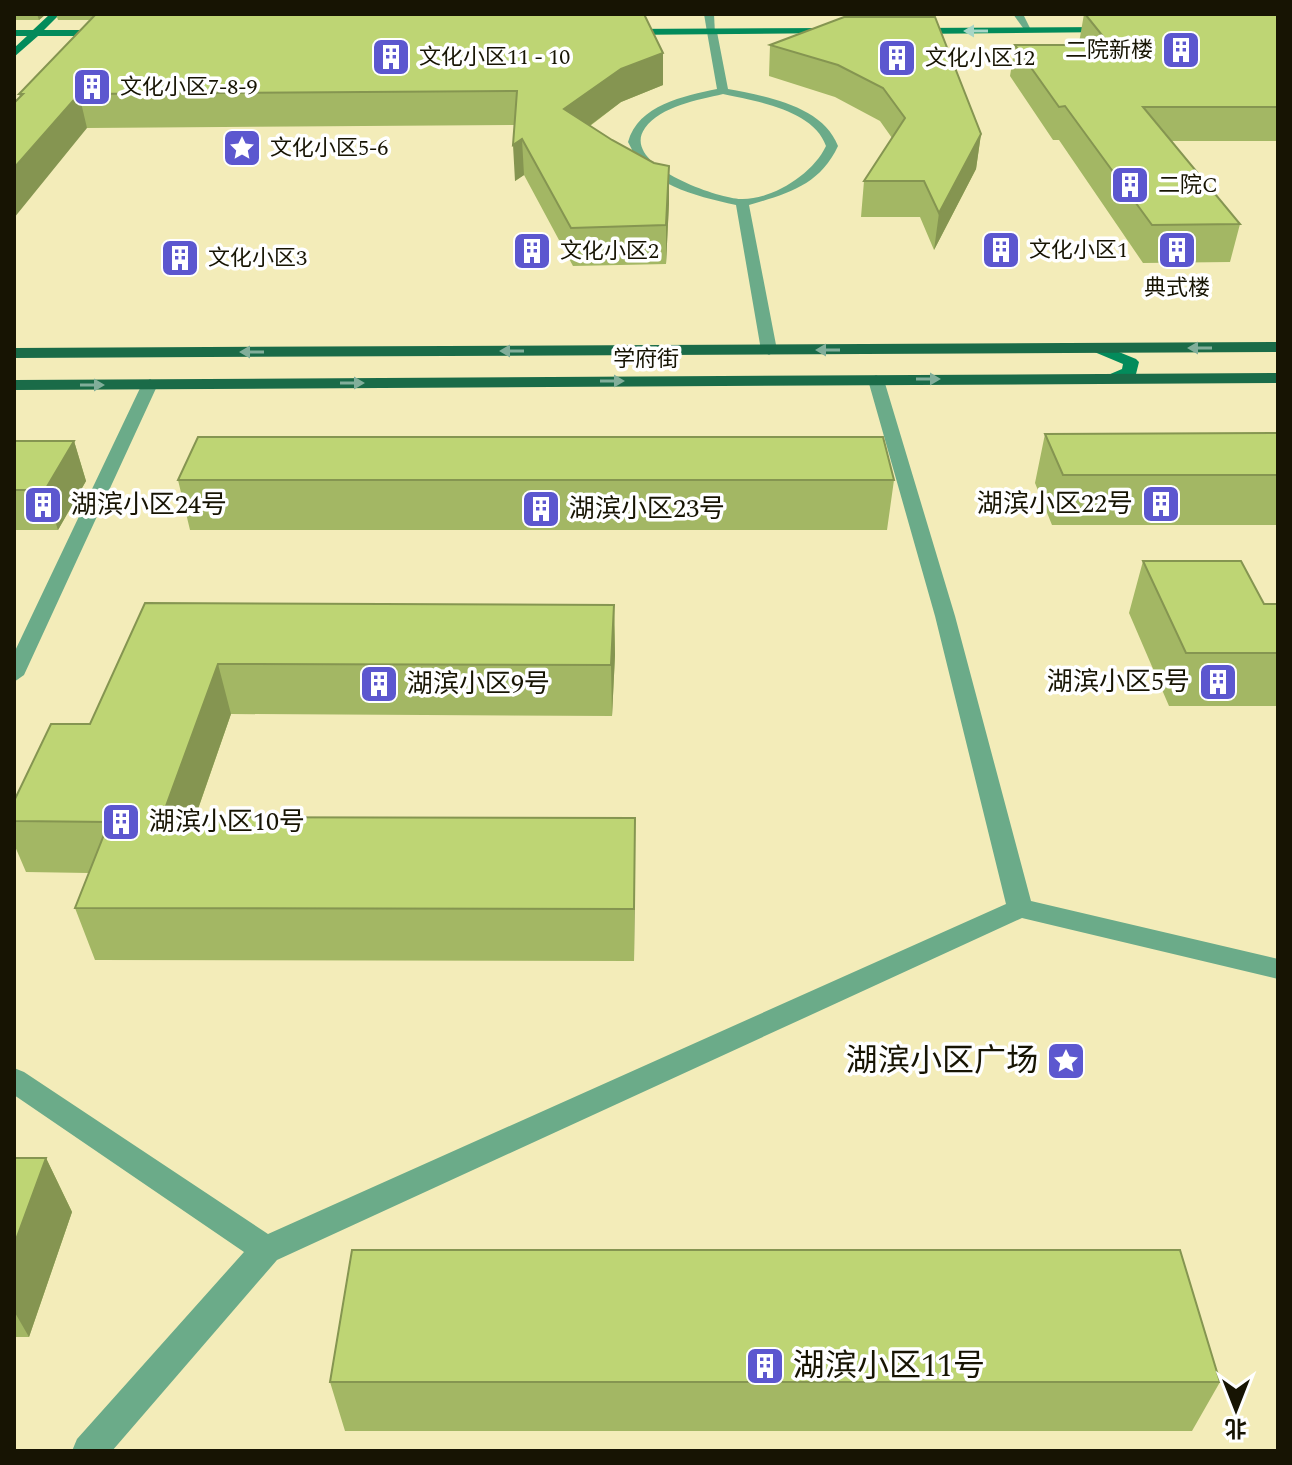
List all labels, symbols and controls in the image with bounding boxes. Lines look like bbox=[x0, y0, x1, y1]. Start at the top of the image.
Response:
one-way arrow bbox=[963, 25, 988, 37]
building icon: 二院新楼 bbox=[1160, 29, 1202, 71]
place label: 二院新楼 bbox=[1065, 34, 1153, 67]
building icon: 文化小区11 - 10 bbox=[370, 36, 412, 78]
building icon: 文化小区12 bbox=[876, 37, 918, 79]
place label: 文化小区11 - 10 bbox=[419, 41, 570, 74]
place label: 文化小区12 bbox=[925, 42, 1035, 75]
building icon: 文化小区7-8-9 bbox=[71, 66, 113, 108]
place label: 文化小区7-8-9 bbox=[120, 71, 258, 104]
place icon: 文化小区5-6 bbox=[221, 127, 263, 169]
place label: 文化小区5-6 bbox=[270, 132, 388, 165]
building icon: 二院C bbox=[1109, 164, 1151, 206]
place label: 二院C bbox=[1158, 169, 1218, 202]
building icon: 文化小区1 bbox=[980, 229, 1022, 271]
building icon: 典式楼 bbox=[1156, 229, 1198, 271]
building icon: 文化小区2 bbox=[511, 230, 553, 272]
place label: 文化小区1 bbox=[1029, 234, 1128, 267]
place label: 文化小区2 bbox=[560, 235, 659, 268]
building icon: 文化小区3 bbox=[159, 237, 201, 279]
place label: 文化小区3 bbox=[208, 242, 307, 275]
place label: 典式楼 bbox=[1144, 272, 1210, 305]
one-way arrow bbox=[1187, 342, 1212, 354]
street label: 学府街 bbox=[613, 343, 679, 376]
one-way arrow bbox=[815, 343, 840, 356]
one-way arrow bbox=[499, 345, 524, 357]
one-way arrow bbox=[239, 346, 264, 358]
one-way arrow bbox=[916, 373, 941, 385]
one-way arrow bbox=[600, 375, 625, 387]
one-way arrow bbox=[340, 377, 365, 389]
one-way arrow bbox=[80, 378, 105, 391]
building icon: 湖滨小区22号 bbox=[1140, 483, 1182, 525]
building icon: 湖滨小区24号 bbox=[22, 484, 64, 526]
place label: 湖滨小区22号 bbox=[977, 484, 1133, 524]
place label: 湖滨小区24号 bbox=[71, 485, 227, 525]
building icon: 湖滨小区23号 bbox=[520, 488, 562, 530]
place label: 湖滨小区23号 bbox=[569, 489, 725, 529]
building icon: 湖滨小区5号 bbox=[1197, 661, 1239, 703]
place label: 湖滨小区5号 bbox=[1047, 662, 1190, 702]
building icon: 湖滨小区9号 bbox=[358, 663, 400, 705]
place label: 湖滨小区9号 bbox=[407, 664, 550, 704]
building icon: 湖滨小区10号 bbox=[100, 801, 142, 843]
place label: 湖滨小区10号 bbox=[149, 802, 305, 842]
place label: 湖滨小区广场 bbox=[846, 1037, 1038, 1086]
place icon: 湖滨小区广场 bbox=[1045, 1040, 1087, 1082]
place label: 湖滨小区11号 bbox=[793, 1342, 985, 1391]
building icon: 湖滨小区11号 bbox=[744, 1345, 786, 1387]
north arrow bbox=[1196, 1369, 1276, 1449]
text: 北 bbox=[1225, 1411, 1247, 1444]

